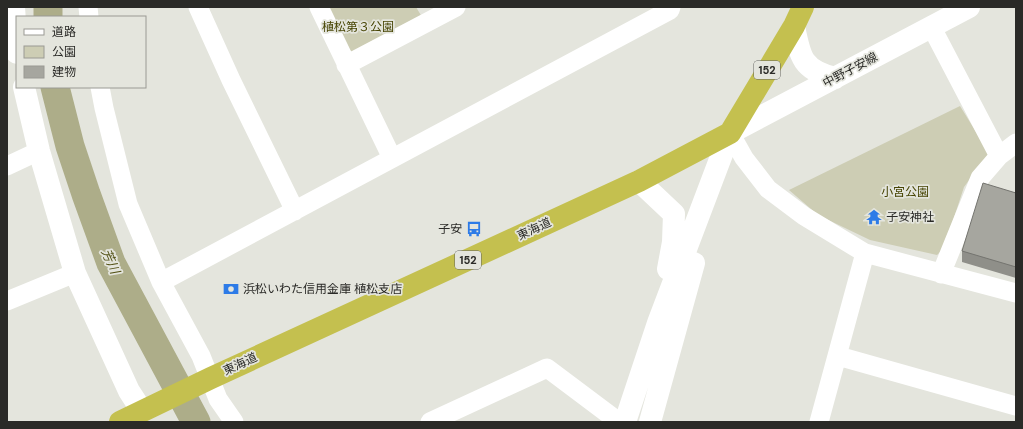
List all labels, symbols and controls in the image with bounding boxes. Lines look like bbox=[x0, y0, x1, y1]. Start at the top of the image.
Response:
legend bbox=[16, 16, 146, 88]
park label: 植松第３公園 bbox=[322, 19, 394, 35]
text: 道路 bbox=[52, 24, 76, 40]
text: 公園 bbox=[52, 44, 76, 60]
street label: 中野子安線 bbox=[820, 49, 880, 91]
road number: 152 bbox=[754, 61, 780, 79]
text: 建物 bbox=[52, 64, 76, 80]
park label: 小宮公園 bbox=[881, 184, 929, 200]
temple icon: 子安神社 bbox=[865, 208, 883, 226]
place label: 子安神社 bbox=[886, 209, 934, 225]
street label: 東海道 bbox=[514, 214, 554, 244]
bus stop icon: 子安 bbox=[465, 220, 483, 238]
place label: 子安 bbox=[438, 221, 462, 237]
water label: 芳川 bbox=[97, 246, 124, 278]
road number: 152 bbox=[455, 251, 481, 269]
bank icon: 浜松いわた信用金庫 植松支店 bbox=[222, 280, 240, 298]
place label: 浜松いわた信用金庫 植松支店 bbox=[243, 281, 402, 297]
street label: 東海道 bbox=[220, 349, 260, 379]

